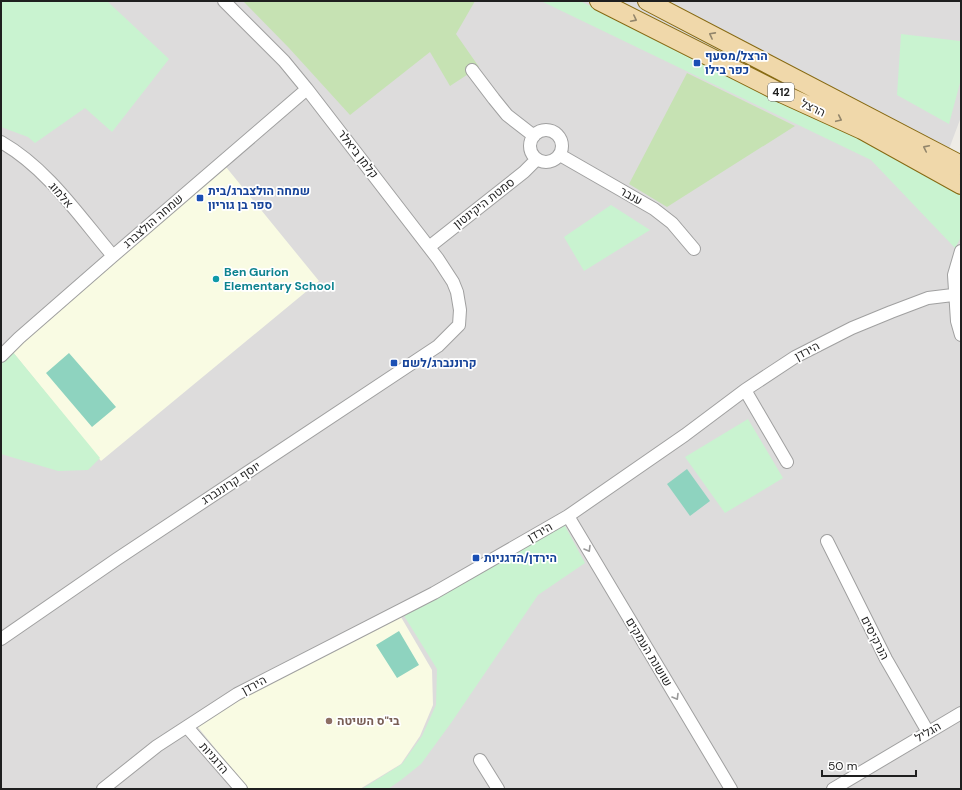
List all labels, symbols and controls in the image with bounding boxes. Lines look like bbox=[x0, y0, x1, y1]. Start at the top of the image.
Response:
one-way arrow bbox=[630, 14, 637, 21]
one-way arrow bbox=[709, 33, 716, 40]
place label: הרצל/מסעף כפר בילו bbox=[705, 48, 768, 78]
marker: הרצל/מסעף כפר בילו bbox=[692, 58, 702, 68]
road number: 412 bbox=[768, 83, 794, 101]
street label: הרצל bbox=[798, 95, 828, 121]
one-way arrow bbox=[834, 114, 842, 122]
street label: קלמן ביאלר bbox=[334, 126, 382, 182]
one-way arrow bbox=[923, 145, 931, 152]
street label: סמטת היקינטון bbox=[450, 174, 518, 232]
street label: אלמוג bbox=[45, 179, 77, 212]
place label: שמחה הולצברג/בית ספר בן גוריון bbox=[208, 183, 310, 213]
street label: ענבר bbox=[617, 183, 645, 209]
street label: שמחה הולצברג bbox=[120, 190, 186, 252]
marker: שמחה הולצברג/בית ספר בן גוריון bbox=[195, 193, 205, 203]
place label: Ben Gurion Elementary School bbox=[224, 264, 334, 294]
marker: Ben Gurion Elementary School bbox=[211, 274, 221, 284]
street label: הירדן bbox=[792, 338, 822, 364]
place label: קרוננברג/לשם bbox=[402, 355, 477, 371]
marker: קרוננברג/לשם bbox=[389, 358, 399, 368]
street label: יוסף קרוננברג bbox=[198, 458, 264, 508]
street label: הירדן bbox=[525, 519, 555, 545]
one-way arrow bbox=[584, 545, 591, 552]
place label: הירדן/הדגניות bbox=[484, 550, 557, 566]
marker: הירדן/הדגניות bbox=[471, 553, 481, 563]
street label: הנרקיסים bbox=[857, 613, 893, 663]
street label: שושנת העמקים bbox=[622, 614, 676, 690]
street label: הירדן bbox=[239, 672, 269, 698]
one-way arrow bbox=[671, 693, 679, 700]
place label: בי"ס השיטה bbox=[337, 713, 400, 729]
marker: בי"ס השיטה bbox=[324, 716, 334, 726]
street label: הגליל bbox=[912, 718, 944, 746]
street label: הדגניות bbox=[196, 739, 232, 777]
scale bar bbox=[822, 752, 916, 778]
text: 50 m bbox=[828, 758, 857, 774]

